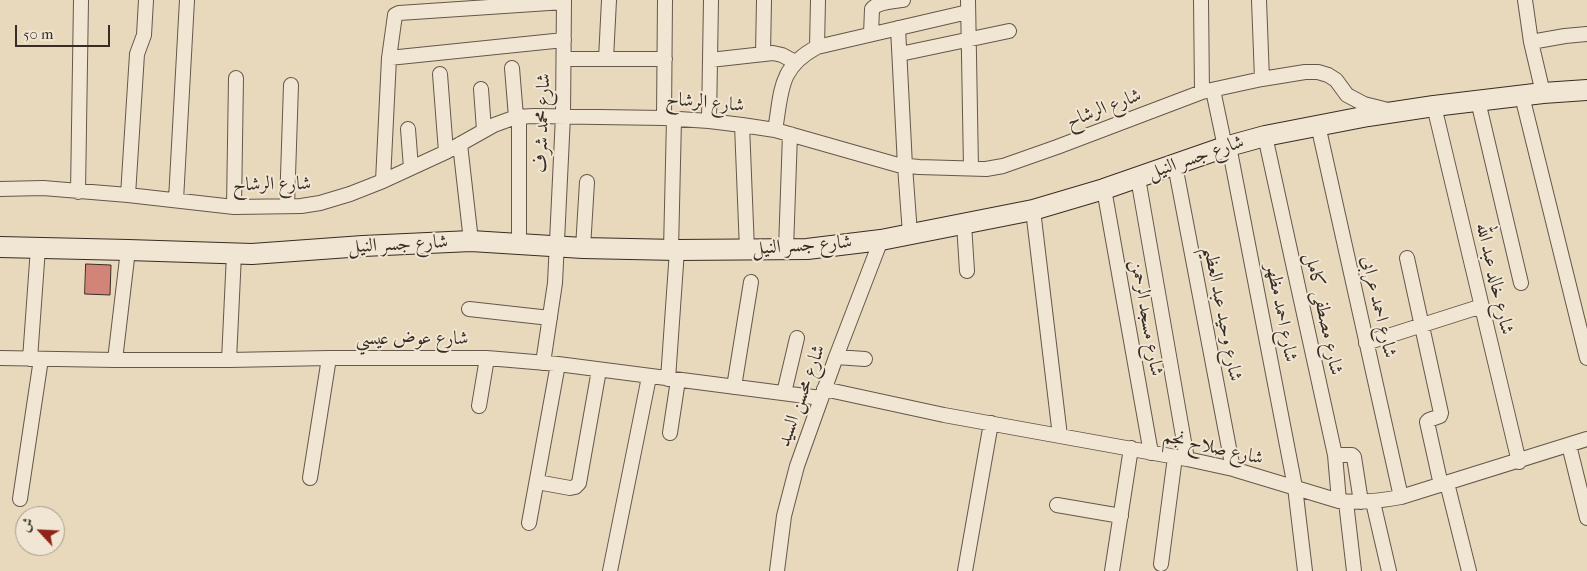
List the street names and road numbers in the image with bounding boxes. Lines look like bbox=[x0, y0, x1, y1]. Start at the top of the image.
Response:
street label: شارع محمد شرف bbox=[530, 73, 556, 173]
street label: شارع الرشاح bbox=[1063, 84, 1145, 134]
street label: شارع الرشاح bbox=[665, 88, 745, 118]
street label: شارع جسر النيل bbox=[1145, 131, 1247, 185]
street label: شارع الرشاح bbox=[233, 173, 311, 197]
street label: شارع خالد عبد الله bbox=[1470, 221, 1518, 337]
street label: شارع جسر النيل bbox=[347, 231, 449, 259]
street label: شارع جسر النيل bbox=[751, 231, 853, 261]
street label: شارع وحيد عبد العظيم bbox=[1198, 245, 1246, 383]
street label: شارع مصطفى كامل bbox=[1299, 251, 1347, 377]
street label: شارع احمد عرابى bbox=[1355, 254, 1401, 360]
street label: شارع مسجد الرحمن bbox=[1125, 258, 1167, 378]
street label: شارع احمد مظهر bbox=[1260, 262, 1302, 364]
street label: شارع عوض عيسي bbox=[356, 328, 468, 350]
street label: شارع محسن السيد bbox=[773, 342, 831, 450]
street label: شارع صلاح نجم bbox=[1161, 425, 1265, 471]

